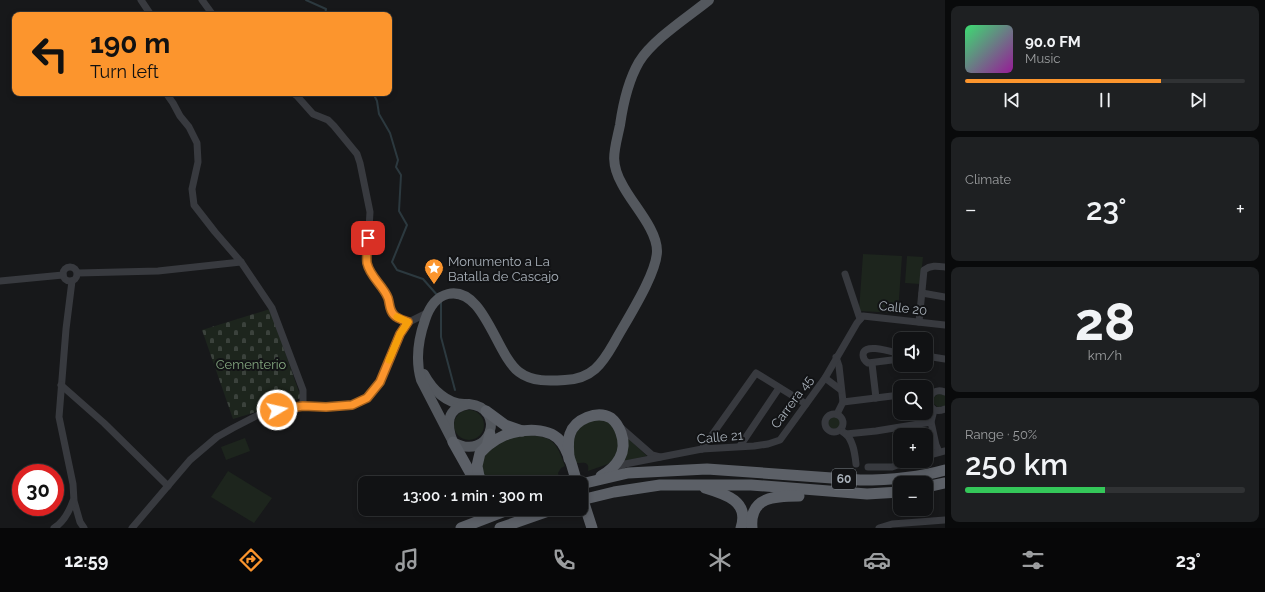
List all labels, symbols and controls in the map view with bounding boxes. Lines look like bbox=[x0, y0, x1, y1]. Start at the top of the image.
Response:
text: 190 m bbox=[90, 27, 170, 60]
icon: left bbox=[24, 28, 76, 80]
text: 90.0 FM bbox=[1025, 33, 1081, 51]
text: Music bbox=[1025, 51, 1060, 66]
text: Turn left bbox=[90, 61, 159, 82]
icon: previous bbox=[1001, 89, 1023, 111]
icon: pause bbox=[1094, 89, 1116, 111]
icon: next bbox=[1187, 89, 1209, 111]
text: Climate bbox=[965, 172, 1011, 187]
text: 23° bbox=[1086, 192, 1127, 227]
text: − bbox=[965, 196, 977, 222]
text: + bbox=[1236, 196, 1245, 222]
pin bbox=[351, 221, 385, 255]
icon: arrive bbox=[357, 227, 379, 249]
place label: Monumento a La Batalla de Cascajo bbox=[448, 254, 559, 284]
place icon: Monumento a La Batalla de Cascajo bbox=[423, 257, 445, 285]
text: 28 bbox=[1075, 291, 1135, 352]
street label: Calle 20 bbox=[878, 298, 928, 318]
map controls bbox=[893, 332, 933, 516]
button: sound bbox=[893, 332, 933, 372]
text: km/h bbox=[1088, 348, 1122, 363]
park label: Cementerio bbox=[216, 357, 287, 372]
street label: Carrera 45 bbox=[768, 373, 816, 431]
button: search bbox=[893, 380, 933, 420]
position arrow bbox=[256, 389, 298, 431]
street label: Calle 21 bbox=[696, 427, 744, 446]
text: Range · 50% bbox=[965, 427, 1037, 442]
button: + bbox=[893, 428, 933, 468]
text: 250 km bbox=[965, 447, 1068, 482]
speed limit sign: 30 bbox=[12, 464, 64, 516]
road number: 60 bbox=[832, 469, 856, 489]
button: − bbox=[893, 476, 933, 516]
text: 13:00 · 1 min · 300 m bbox=[403, 487, 543, 505]
icon: directions bbox=[237, 546, 265, 574]
icon: music bbox=[393, 546, 421, 574]
icon: phone bbox=[550, 546, 578, 574]
icon: climate bbox=[706, 546, 734, 574]
icon: car bbox=[863, 546, 891, 574]
icon: filters bbox=[1019, 546, 1047, 574]
text: 12:59 bbox=[64, 550, 108, 571]
text: 23° bbox=[1176, 550, 1201, 571]

